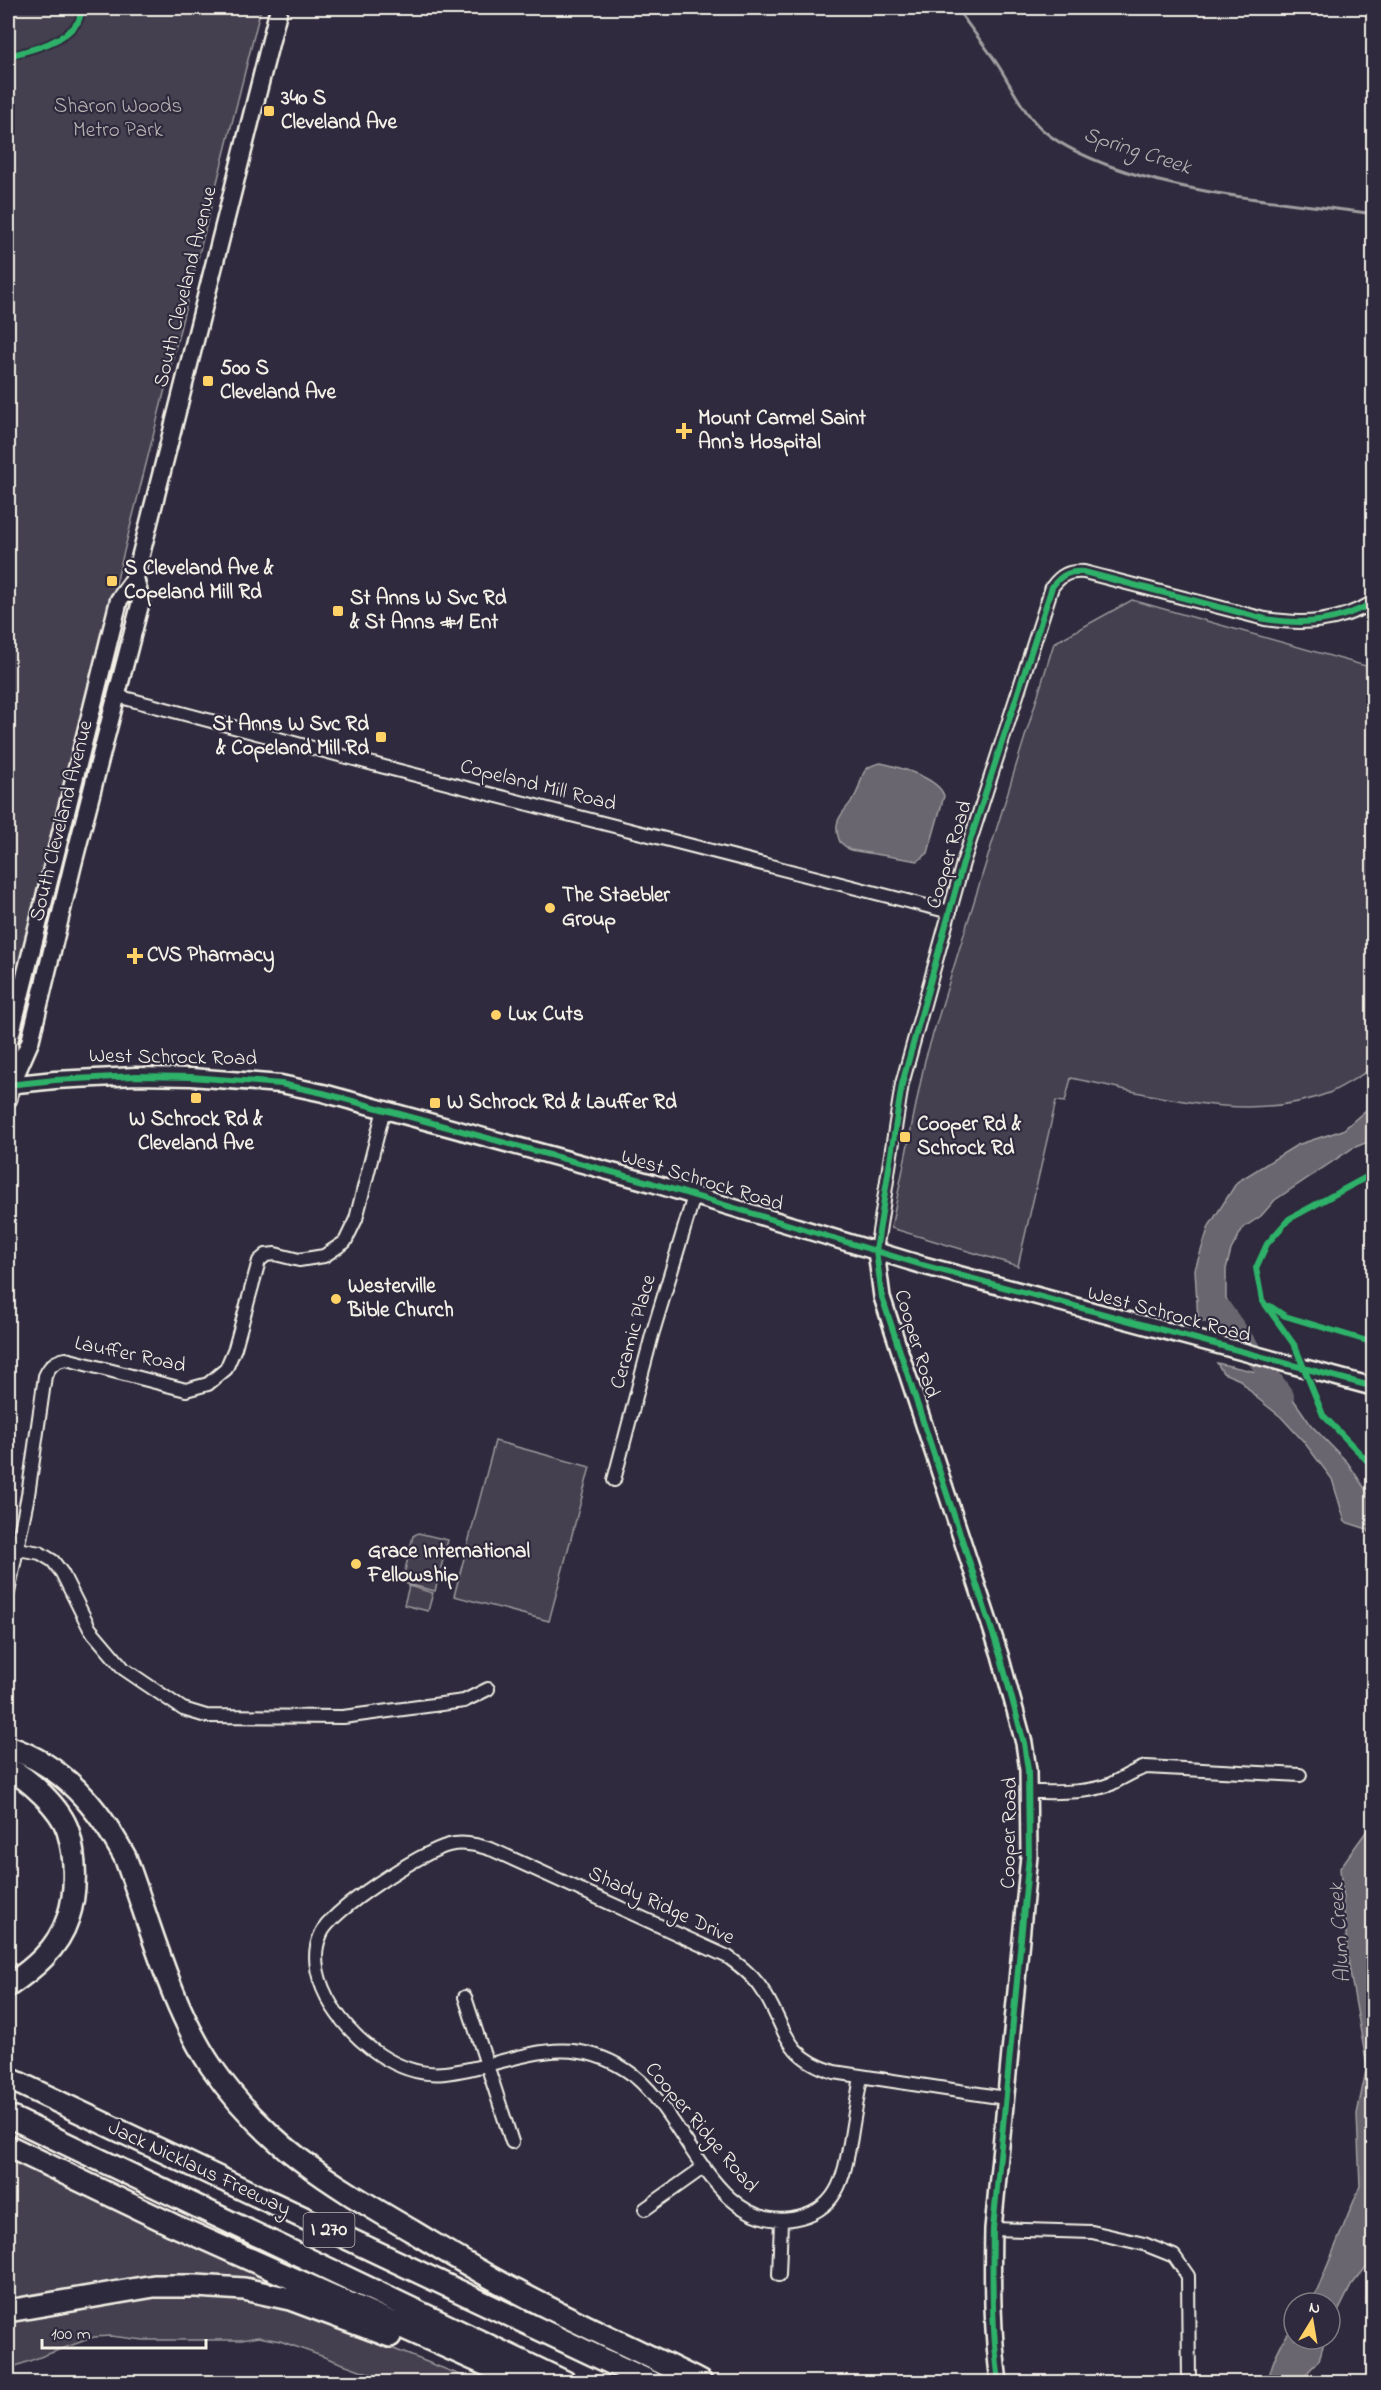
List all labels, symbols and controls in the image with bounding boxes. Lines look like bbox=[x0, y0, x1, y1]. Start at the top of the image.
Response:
place label: 340 S Cleveland Ave bbox=[280, 84, 398, 138]
park label: Sharon Woods Metro Park bbox=[54, 92, 182, 146]
marker: 340 S Cleveland Ave bbox=[262, 104, 276, 118]
water label: Spring Creek bbox=[1079, 120, 1196, 185]
street label: South Cleveland Avenue bbox=[146, 183, 226, 391]
place label: 500 S Cleveland Ave bbox=[220, 354, 337, 408]
marker: 500 S Cleveland Ave bbox=[201, 374, 215, 388]
place label: Mount Carmel Saint Ann's Hospital bbox=[698, 404, 867, 458]
marker: Mount Carmel Saint Ann's Hospital bbox=[675, 422, 693, 440]
place label: S Cleveland Ave & Copeland Mill Rd bbox=[124, 554, 274, 608]
marker: S Cleveland Ave & Copeland Mill Rd bbox=[105, 574, 119, 588]
place label: St Anns W Svc Rd & St Anns #1 Ent bbox=[349, 584, 507, 638]
marker: St Anns W Svc Rd & St Anns #1 Ent bbox=[331, 604, 345, 618]
place label: St Anns W Svc Rd & Copeland Mill Rd bbox=[213, 710, 369, 764]
street label: South Cleveland Avenue bbox=[22, 717, 102, 925]
marker: St Anns W Svc Rd & Copeland Mill Rd bbox=[374, 730, 388, 744]
street label: Copeland Mill Road bbox=[457, 752, 619, 820]
street label: Cooper Road bbox=[919, 797, 981, 913]
place label: The Staebler Group bbox=[562, 881, 670, 935]
marker: The Staebler Group bbox=[543, 901, 557, 915]
place label: CVS Pharmacy bbox=[147, 941, 275, 973]
marker: CVS Pharmacy bbox=[128, 949, 142, 963]
place label: Lux Cuts bbox=[508, 1000, 584, 1030]
marker: Lux Cuts bbox=[489, 1008, 503, 1022]
street label: West Schrock Road bbox=[89, 1042, 258, 1074]
place label: W Schrock Rd & Lauffer Rd bbox=[447, 1088, 677, 1118]
marker: W Schrock Rd & Cleveland Ave bbox=[189, 1091, 203, 1105]
marker: W Schrock Rd & Lauffer Rd bbox=[428, 1096, 442, 1110]
place label: W Schrock Rd & Cleveland Ave bbox=[129, 1105, 263, 1159]
place label: Cooper Rd & Schrock Rd bbox=[917, 1110, 1022, 1164]
marker: Cooper Rd & Schrock Rd bbox=[898, 1130, 912, 1144]
street label: West Schrock Road bbox=[617, 1142, 787, 1220]
street label: Ceramic Place bbox=[603, 1271, 665, 1393]
place label: Westerville Bible Church bbox=[347, 1272, 454, 1326]
street label: West Schrock Road bbox=[1084, 1279, 1254, 1351]
street label: Cooper Road bbox=[885, 1286, 947, 1402]
marker: Westerville Bible Church bbox=[329, 1292, 343, 1306]
street label: Lauffer Road bbox=[72, 1329, 189, 1381]
place label: Grace International Fellowship bbox=[367, 1537, 530, 1591]
marker: Grace International Fellowship bbox=[349, 1557, 363, 1571]
street label: Cooper Road bbox=[994, 1777, 1026, 1889]
street label: Shady Ridge Drive bbox=[582, 1859, 740, 1955]
water label: Alum Creek bbox=[1321, 1880, 1360, 1984]
street label: Cooper Ridge Road bbox=[636, 2056, 765, 2201]
street label: Jack Nicklaus Freeway bbox=[102, 2113, 295, 2226]
road number: I 270 bbox=[304, 2213, 354, 2247]
north arrow bbox=[1282, 2291, 1342, 2351]
text: N bbox=[1307, 2295, 1322, 2321]
scale bar bbox=[42, 2312, 206, 2350]
text: 100 m bbox=[51, 2322, 91, 2348]

